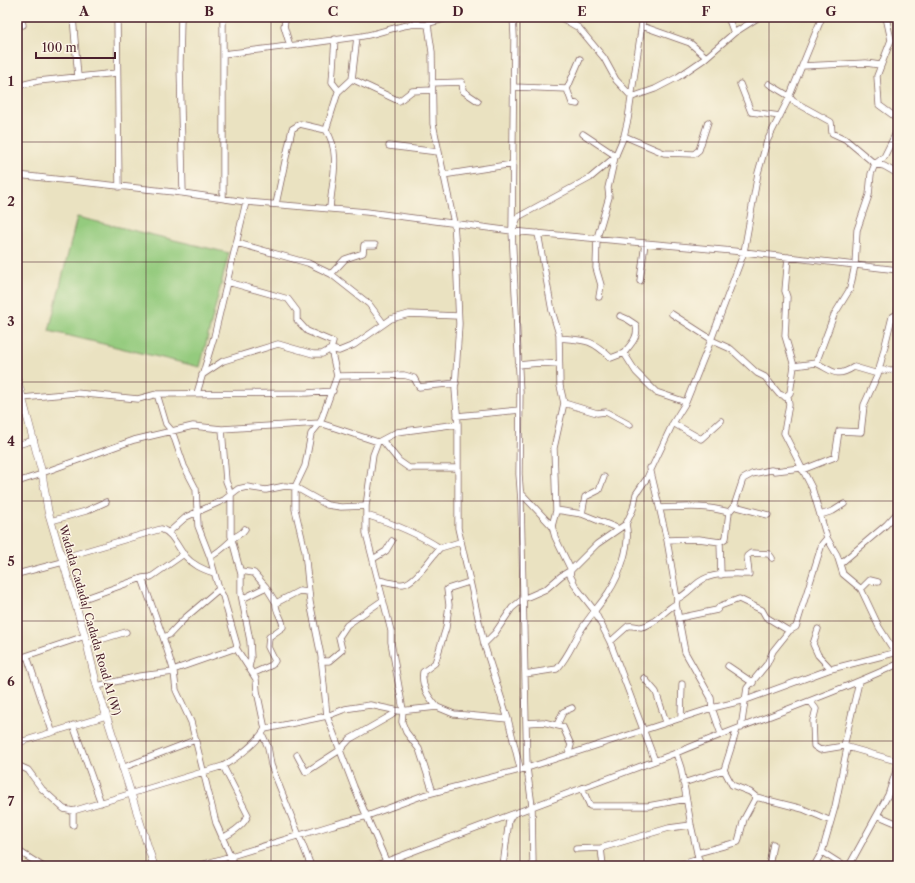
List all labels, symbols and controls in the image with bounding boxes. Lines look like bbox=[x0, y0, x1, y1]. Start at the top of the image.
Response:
text: A bbox=[78, 3, 90, 19]
text: B bbox=[204, 3, 214, 19]
text: C bbox=[328, 3, 338, 19]
text: D bbox=[452, 3, 464, 19]
text: E bbox=[577, 3, 587, 19]
text: F bbox=[702, 3, 711, 19]
text: G bbox=[825, 3, 837, 19]
scale bar bbox=[36, 34, 115, 60]
text: 100 m bbox=[42, 40, 77, 55]
text: 1 bbox=[8, 73, 14, 89]
text: 2 bbox=[7, 193, 15, 209]
text: 3 bbox=[7, 313, 15, 329]
text: 4 bbox=[7, 433, 15, 449]
street label: Wadada Cadada/ Cadada Road A1 (W) bbox=[56, 522, 124, 717]
text: 5 bbox=[7, 553, 15, 569]
text: 6 bbox=[7, 673, 15, 689]
text: 7 bbox=[8, 793, 15, 809]

